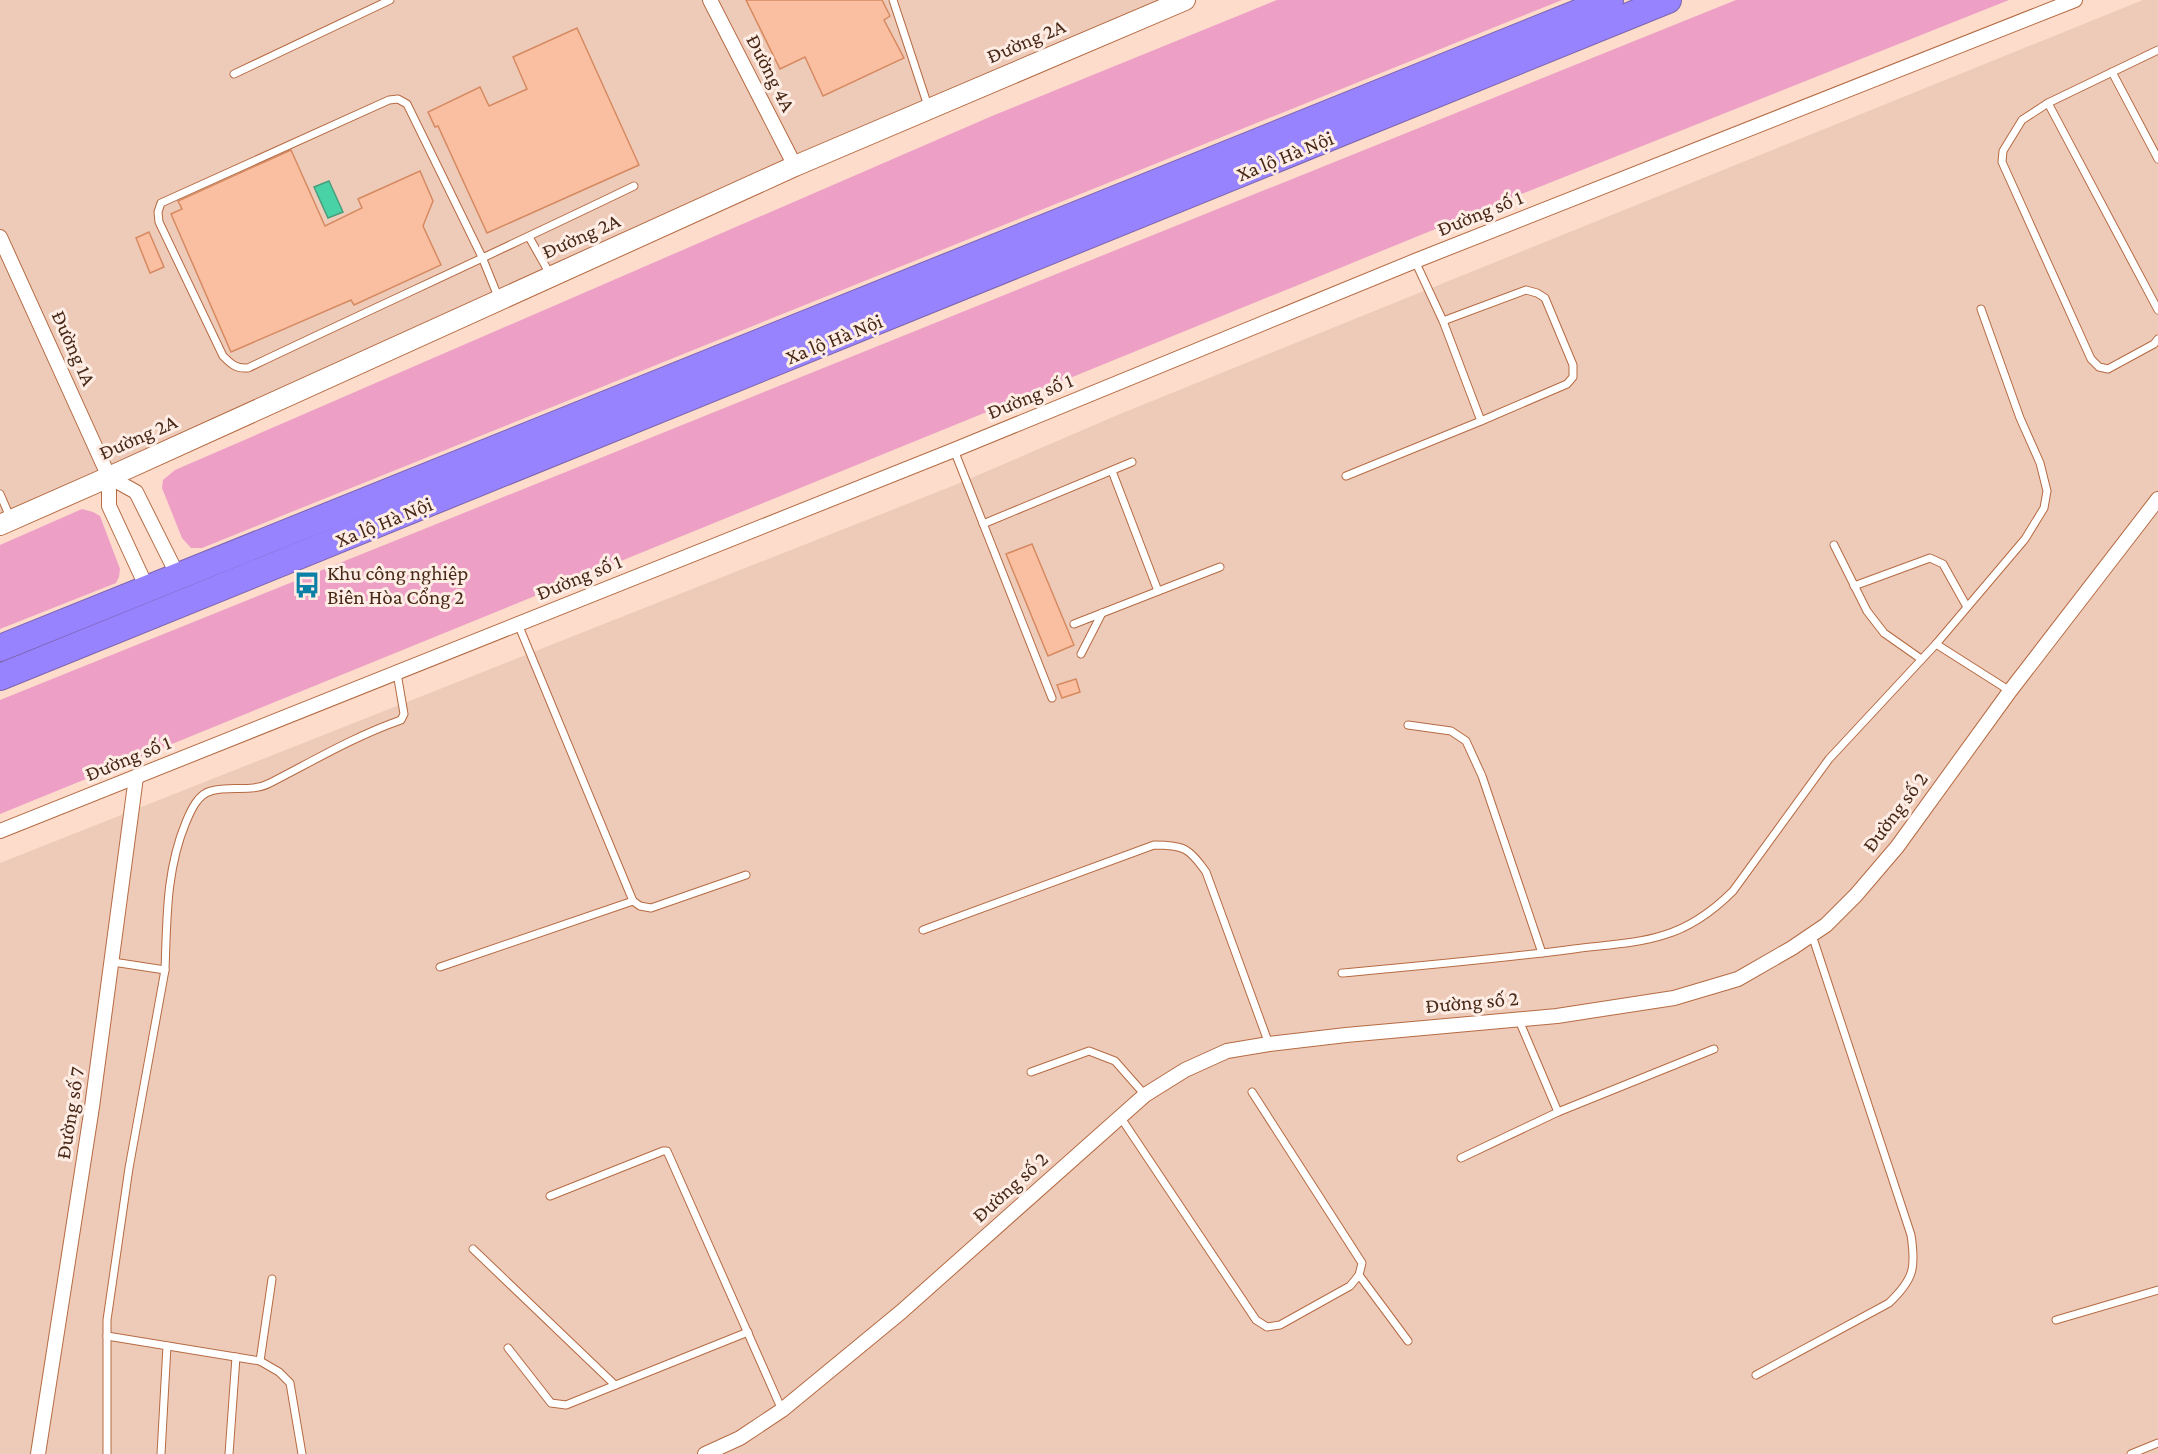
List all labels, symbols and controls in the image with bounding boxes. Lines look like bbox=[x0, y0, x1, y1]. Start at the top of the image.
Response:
street label: Đường 2A bbox=[983, 14, 1069, 68]
street label: Đường 4A bbox=[741, 30, 801, 116]
street label: Xa lộ Hà Nội bbox=[1233, 126, 1337, 186]
street label: Đường số 1 bbox=[1434, 185, 1526, 241]
street label: Đường 2A bbox=[538, 208, 624, 264]
street label: Đường 1A bbox=[47, 307, 101, 389]
street label: Xa lộ Hà Nội bbox=[782, 309, 886, 369]
street label: Đường số 1 bbox=[984, 368, 1076, 424]
street label: Đường 2A bbox=[95, 409, 181, 465]
street label: Xa lộ Hà Nội bbox=[332, 492, 436, 552]
street label: Đường số 1 bbox=[533, 549, 625, 605]
place label: Khu công nghiệp Biên Hòa Cổng 2 bbox=[327, 561, 468, 609]
bus stop icon: Khu công nghiệp Biên Hòa Cổng 2 bbox=[292, 570, 322, 600]
street label: Đường số 1 bbox=[82, 730, 174, 786]
street label: Đường số 2 bbox=[1857, 767, 1933, 857]
street label: Đường số 2 bbox=[1424, 986, 1520, 1018]
street label: Đường số 7 bbox=[51, 1065, 89, 1161]
street label: Đường số 2 bbox=[967, 1147, 1053, 1227]

